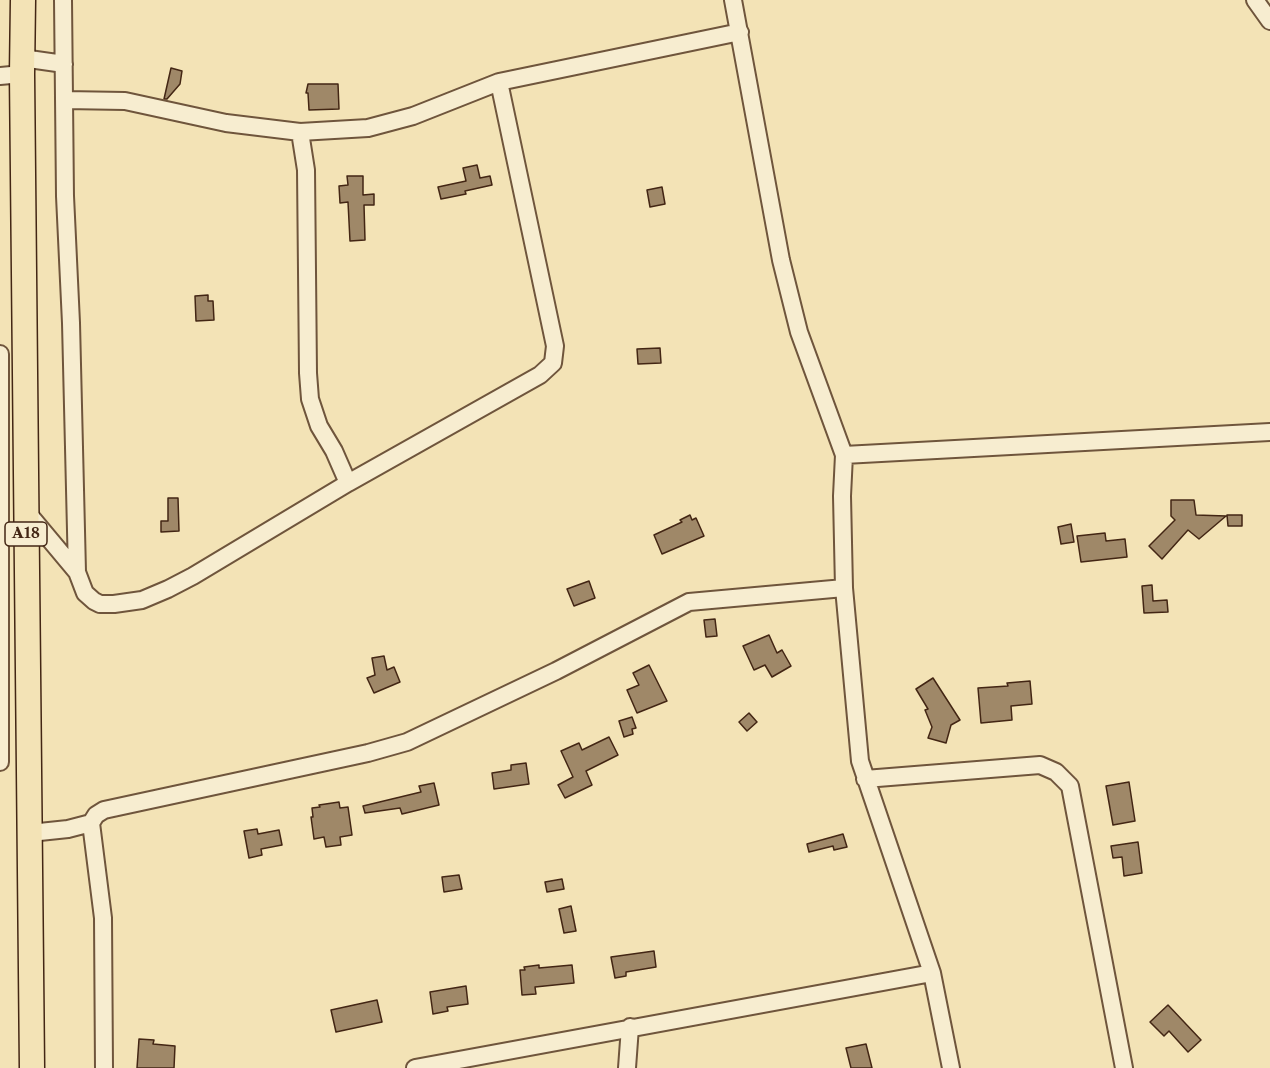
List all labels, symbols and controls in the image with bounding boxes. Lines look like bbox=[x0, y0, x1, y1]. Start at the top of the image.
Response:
road number: A18 bbox=[5, 522, 47, 546]

